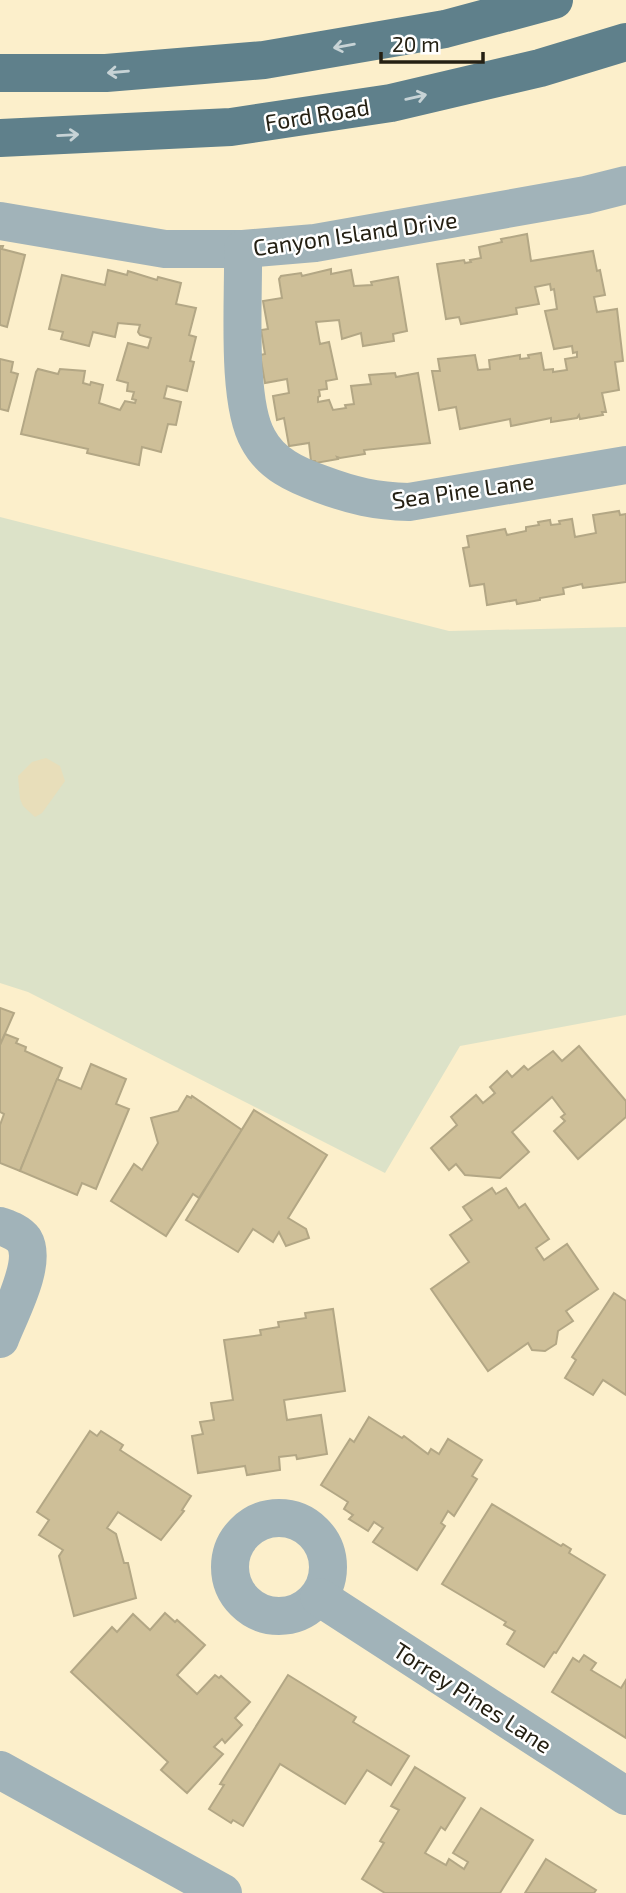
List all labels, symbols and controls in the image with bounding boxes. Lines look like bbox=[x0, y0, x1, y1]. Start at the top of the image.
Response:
scale bar bbox=[381, 21, 482, 65]
text: 20 m bbox=[392, 31, 440, 56]
one-way arrow bbox=[333, 40, 356, 53]
one-way arrow bbox=[107, 66, 130, 79]
one-way arrow bbox=[404, 90, 426, 103]
street label: Ford Road bbox=[263, 92, 371, 136]
one-way arrow bbox=[56, 128, 79, 141]
street label: Canyon Island Drive bbox=[251, 205, 459, 261]
street label: Sea Pine Lane bbox=[390, 466, 536, 514]
street label: Torrey Pines Lane bbox=[389, 1635, 557, 1759]

